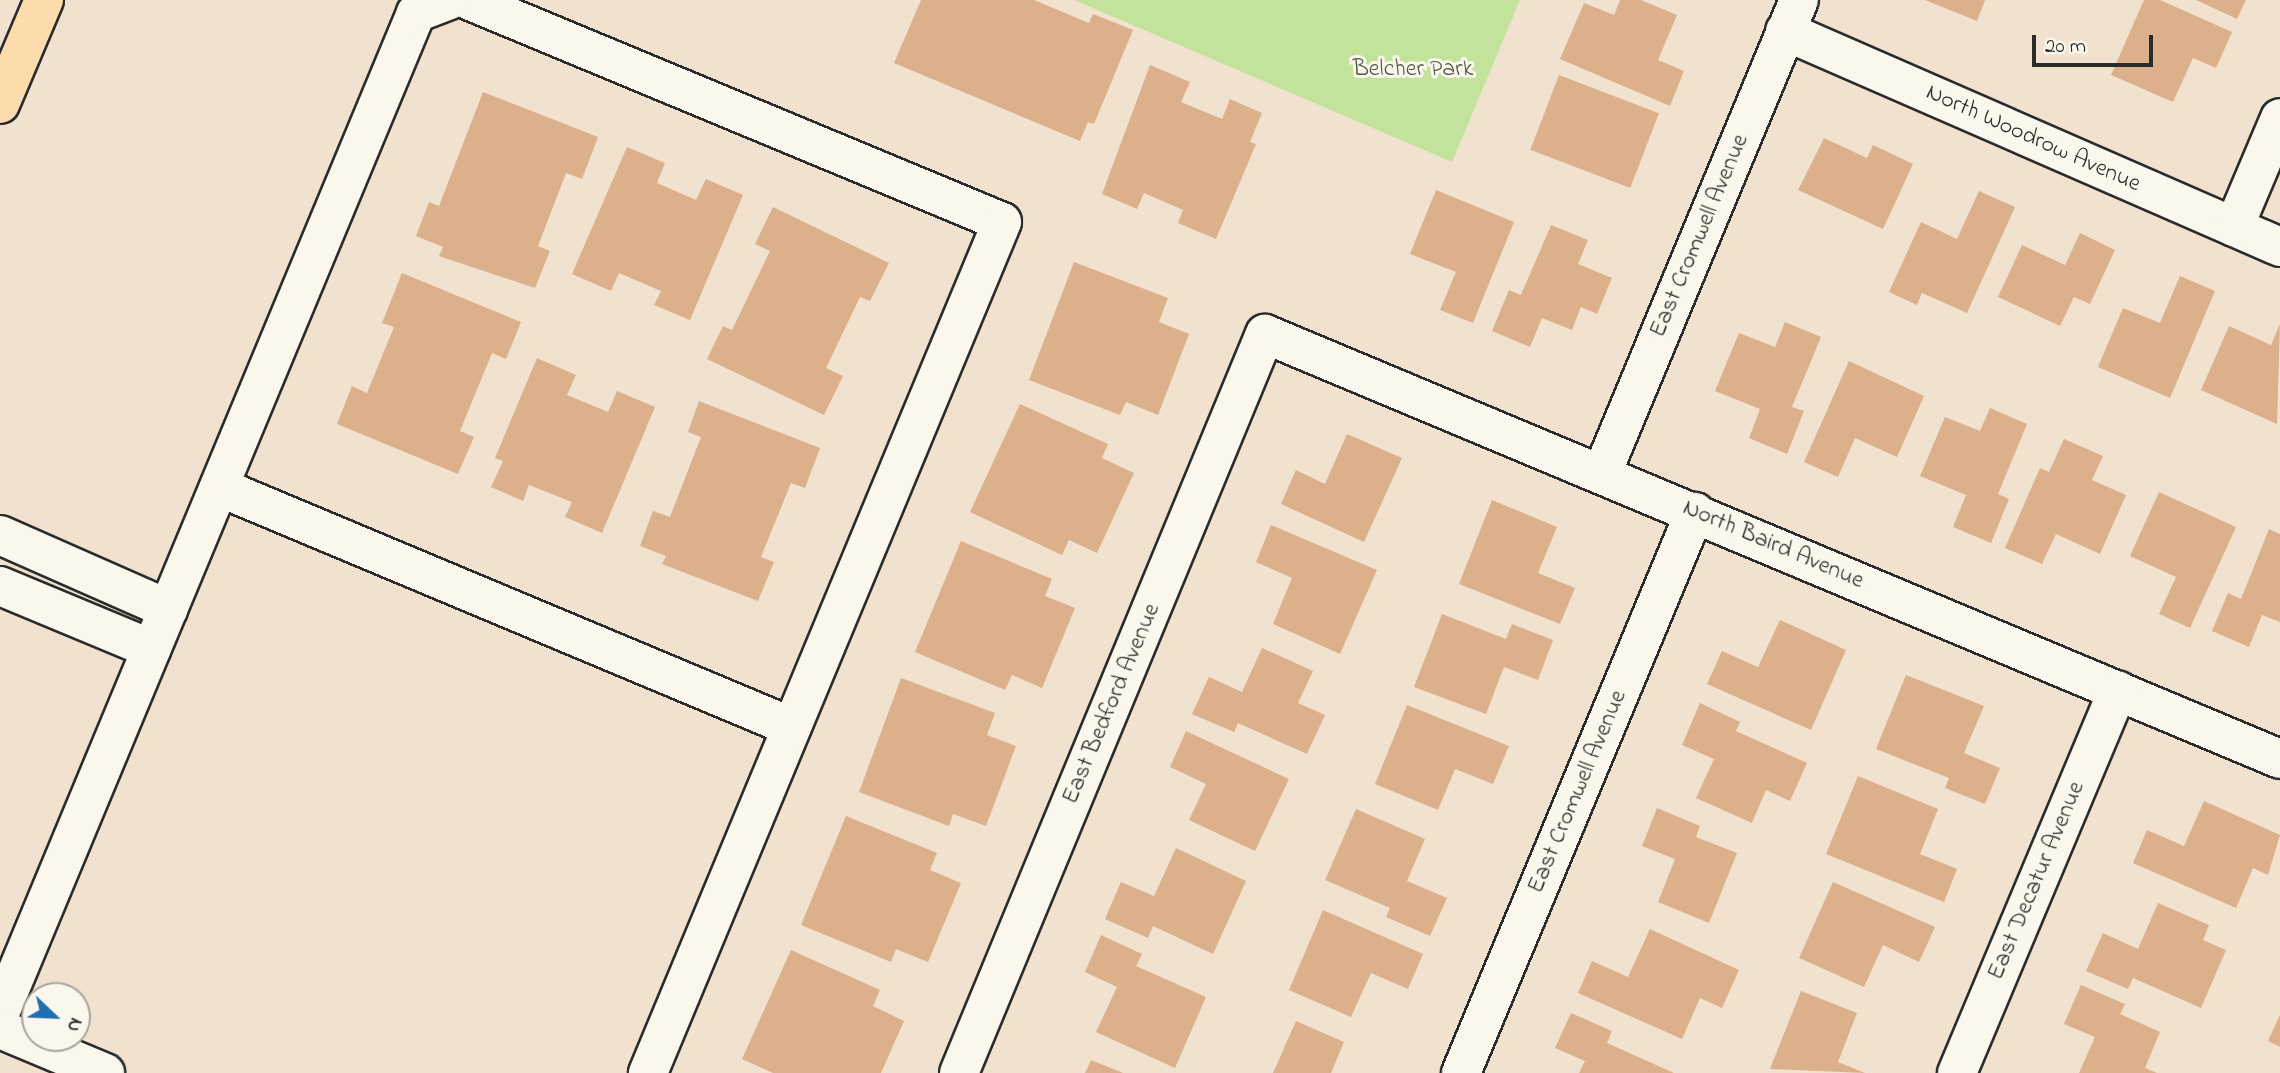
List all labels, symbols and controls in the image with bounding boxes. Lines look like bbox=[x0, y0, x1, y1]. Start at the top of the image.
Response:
scale bar bbox=[2035, 21, 2156, 65]
text: 20 m bbox=[2045, 32, 2086, 62]
park label: Belcher Park bbox=[1353, 56, 1473, 84]
street label: North Woodrow Avenue bbox=[1921, 79, 2145, 199]
street label: East Cromwell Avenue bbox=[1644, 130, 1756, 342]
street label: North Baird Avenue bbox=[1678, 494, 1868, 596]
street label: East Bedford Avenue bbox=[1057, 599, 1167, 809]
street label: East Cromwell Avenue bbox=[1522, 686, 1634, 898]
street label: East Decatur Avenue bbox=[1982, 777, 2092, 985]
north arrow bbox=[21, 982, 91, 1052]
text: N bbox=[59, 1013, 89, 1036]

